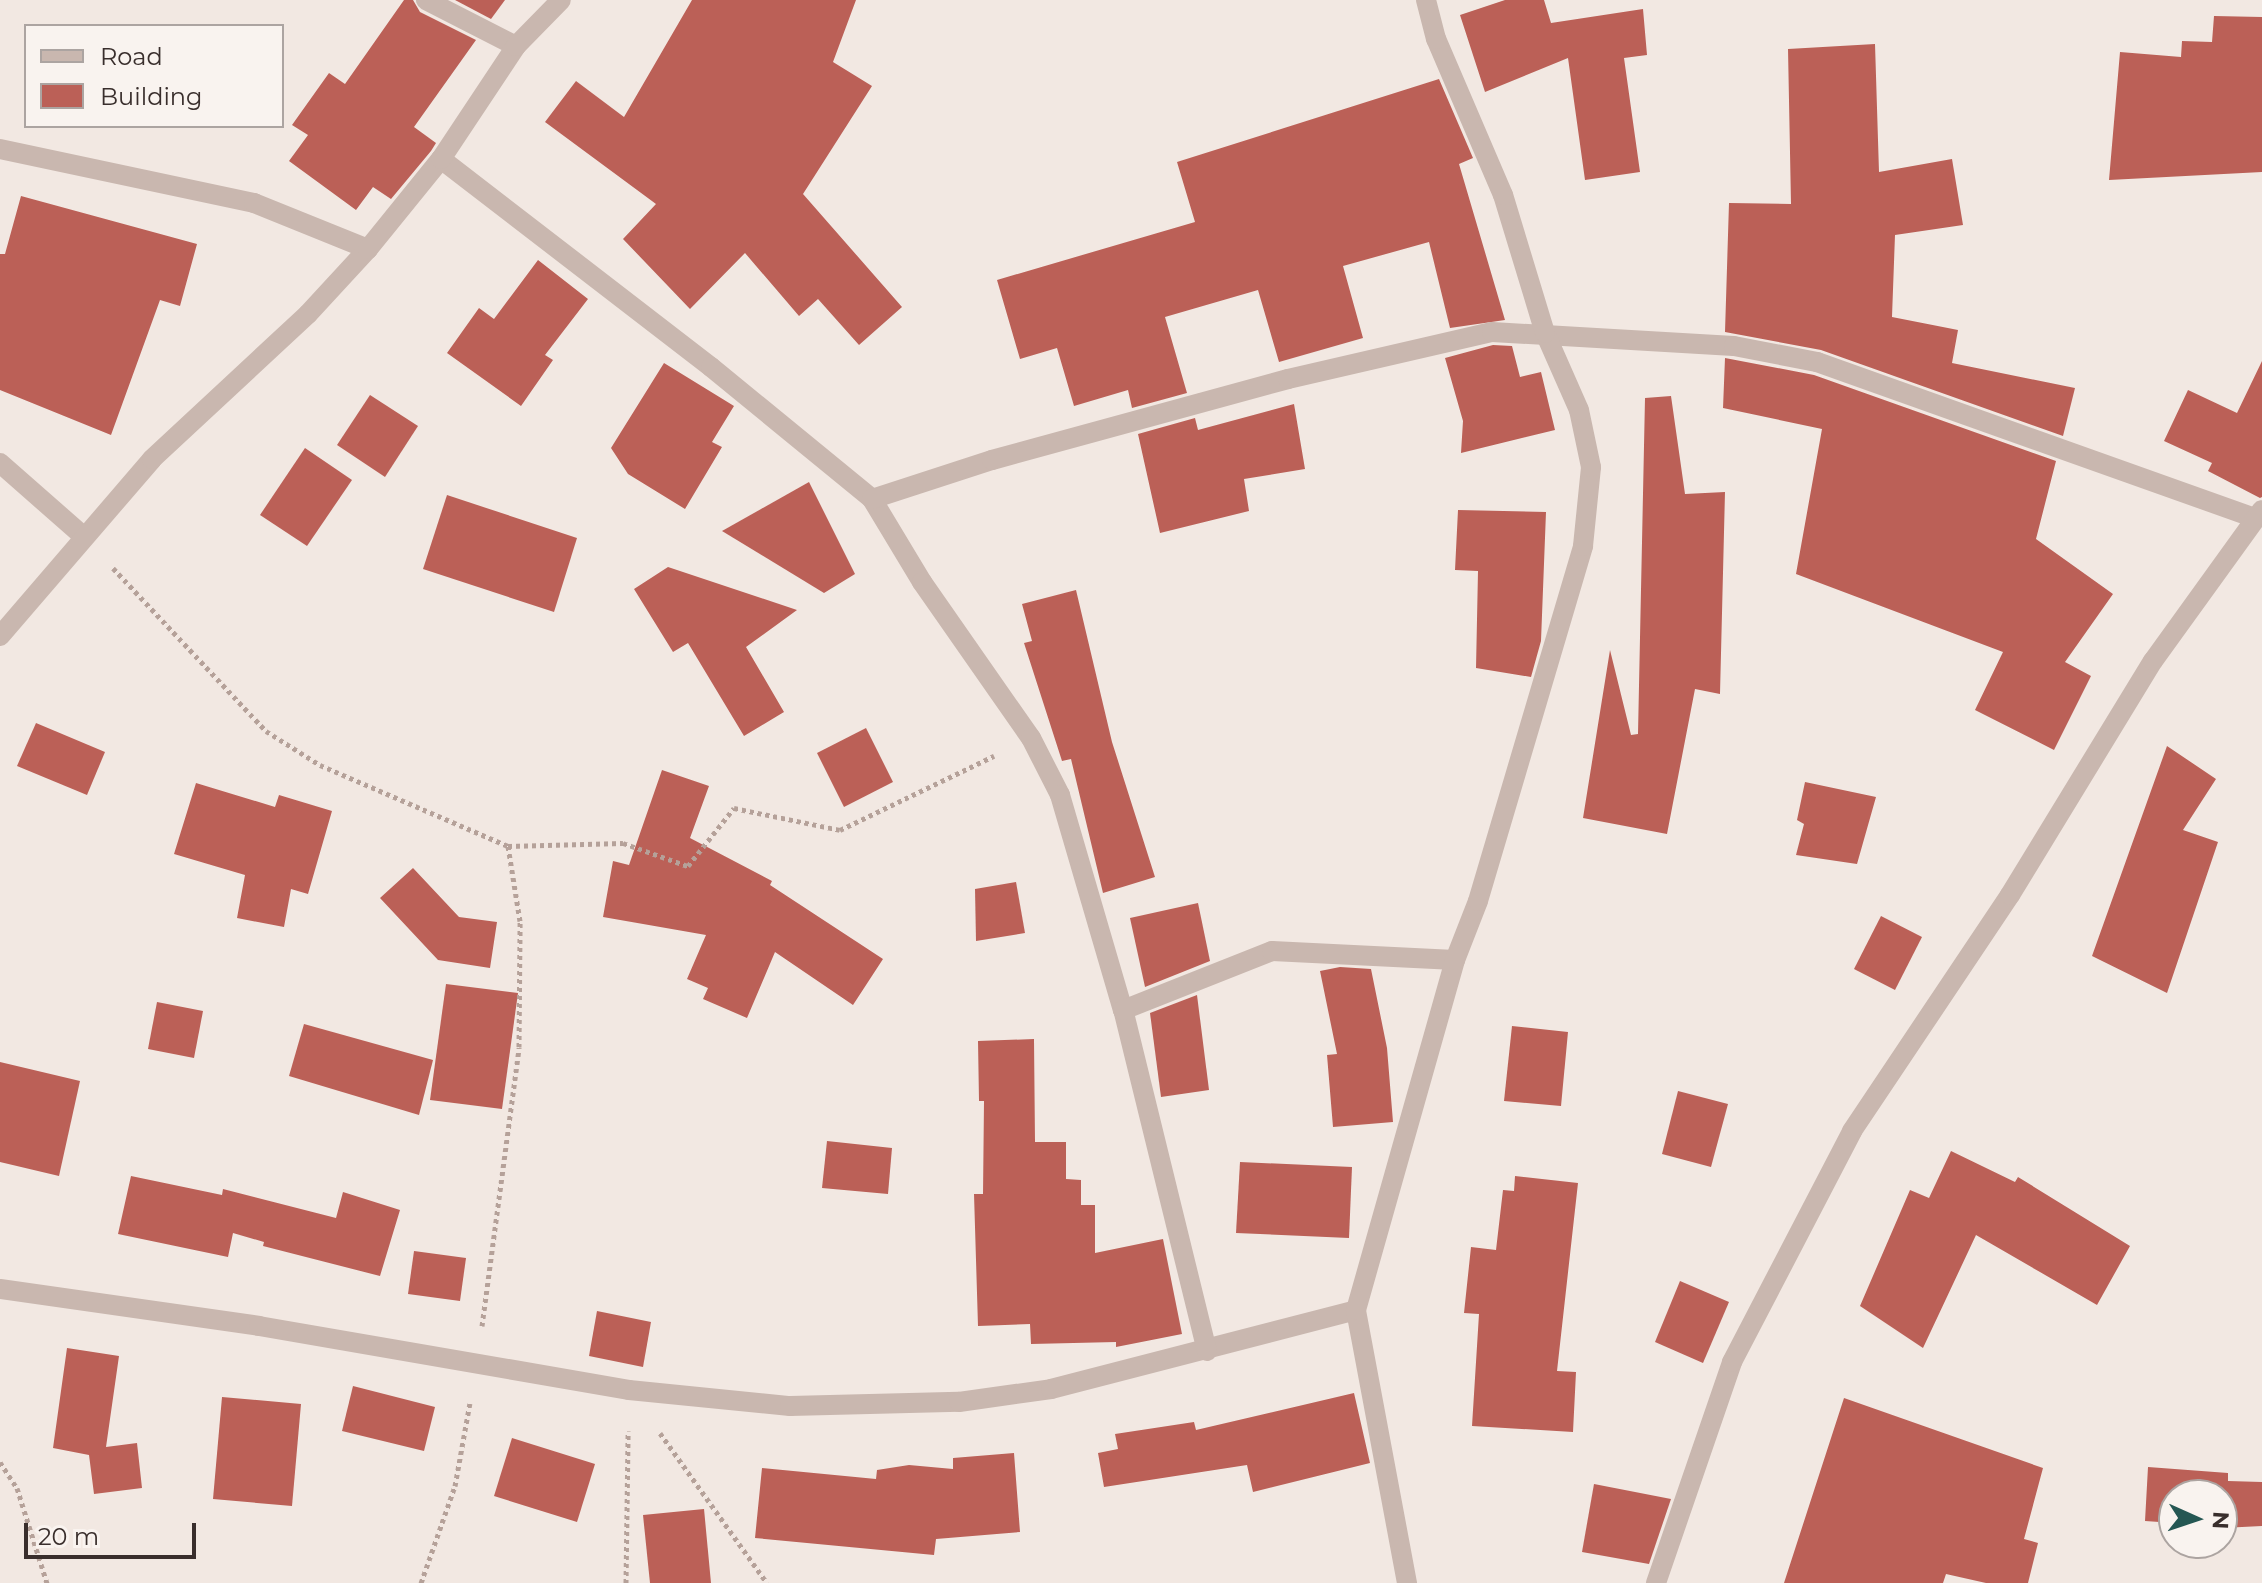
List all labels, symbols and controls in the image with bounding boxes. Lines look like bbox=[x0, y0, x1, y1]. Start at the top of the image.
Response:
legend bbox=[24, 24, 284, 128]
text: Road bbox=[100, 42, 163, 71]
text: Building bbox=[100, 82, 203, 111]
north arrow bbox=[2158, 1479, 2238, 1559]
scale bar bbox=[28, 1507, 200, 1557]
text: N bbox=[2207, 1511, 2234, 1530]
text: 20 m bbox=[38, 1522, 99, 1551]

